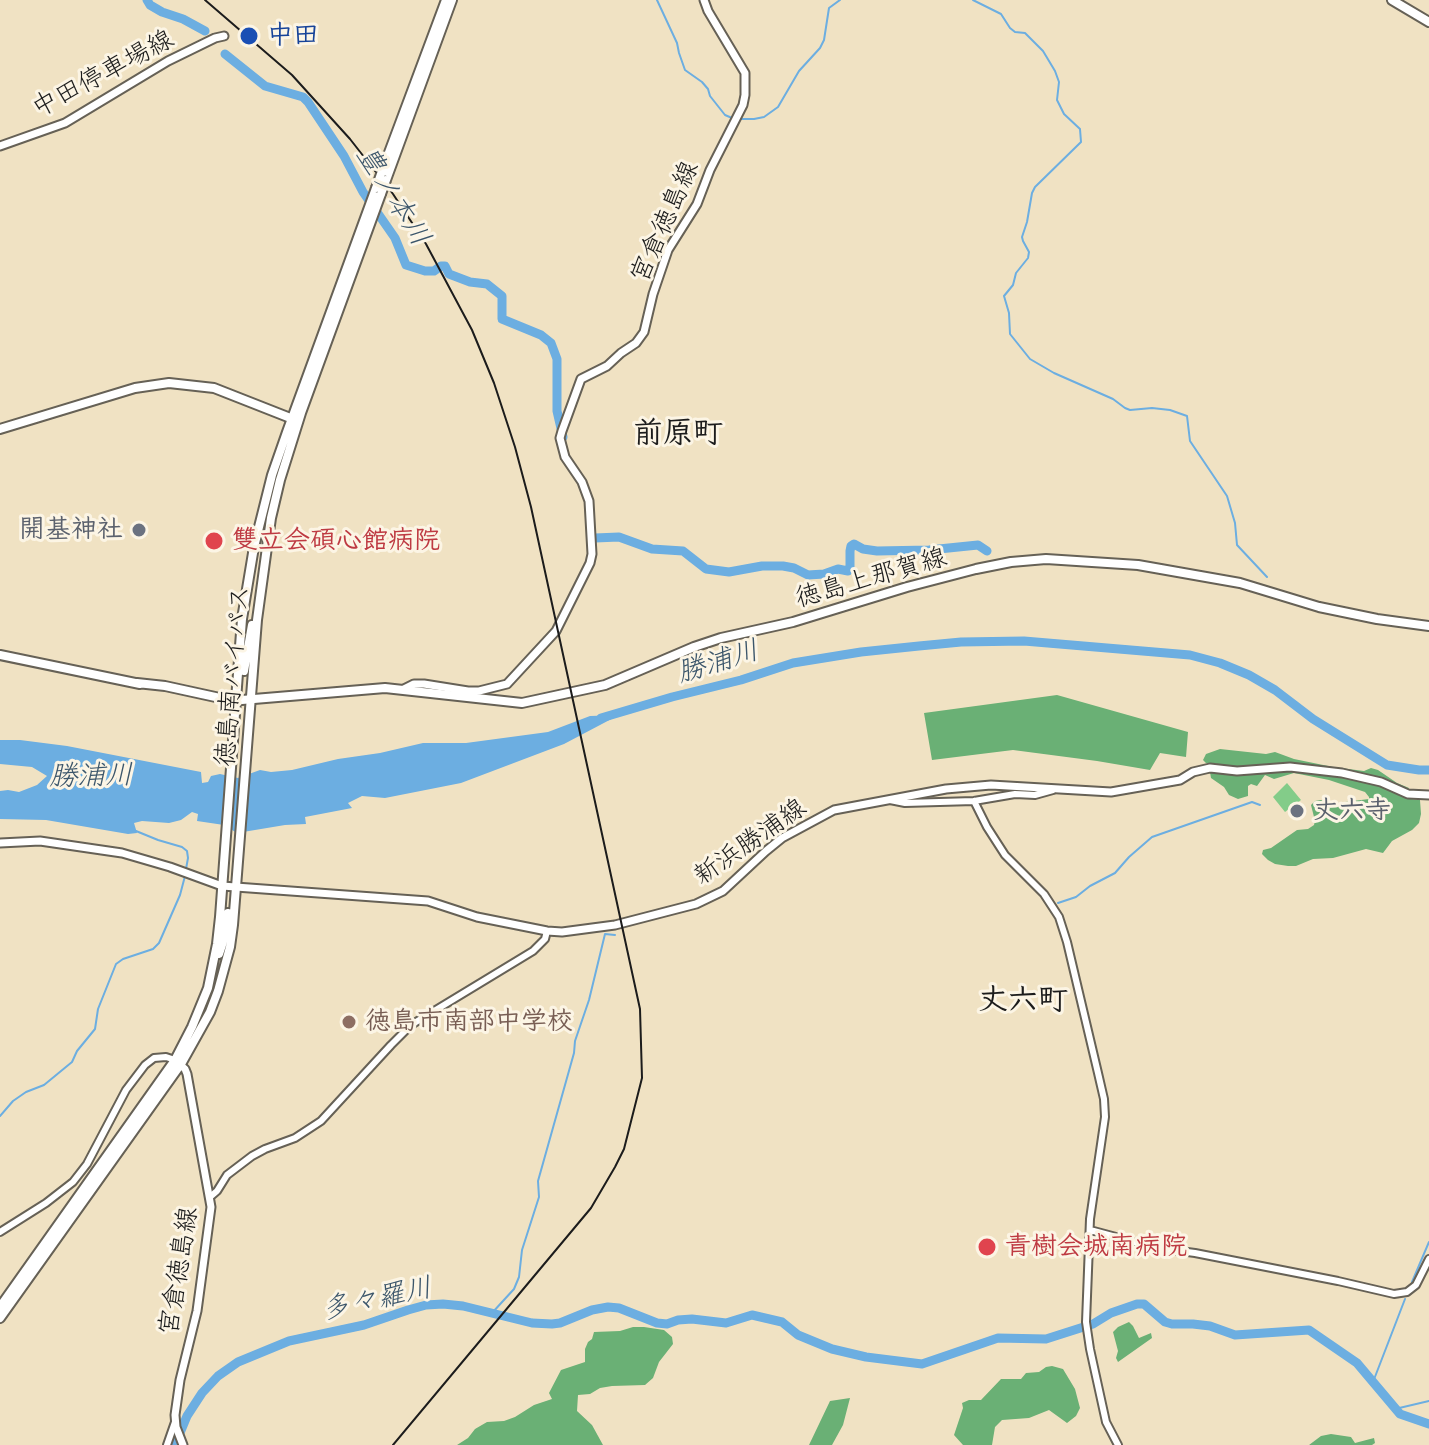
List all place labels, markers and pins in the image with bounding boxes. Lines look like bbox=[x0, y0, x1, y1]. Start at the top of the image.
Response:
place label: 中田 bbox=[267, 20, 319, 52]
marker: 中田 bbox=[238, 25, 260, 47]
place label: 開基神社 bbox=[19, 514, 123, 546]
marker: 開基神社 bbox=[130, 521, 148, 539]
place label: 雙立会碩心館病院 bbox=[232, 525, 440, 557]
marker: 雙立会碩心館病院 bbox=[203, 530, 225, 552]
place label: 丈六寺 bbox=[1313, 795, 1391, 827]
marker: 丈六寺 bbox=[1288, 802, 1306, 820]
place label: 徳島市南部中学校 bbox=[365, 1006, 573, 1038]
marker: 徳島市南部中学校 bbox=[340, 1013, 358, 1031]
place label: 青樹会城南病院 bbox=[1005, 1231, 1187, 1263]
marker: 青樹会城南病院 bbox=[976, 1236, 998, 1258]

